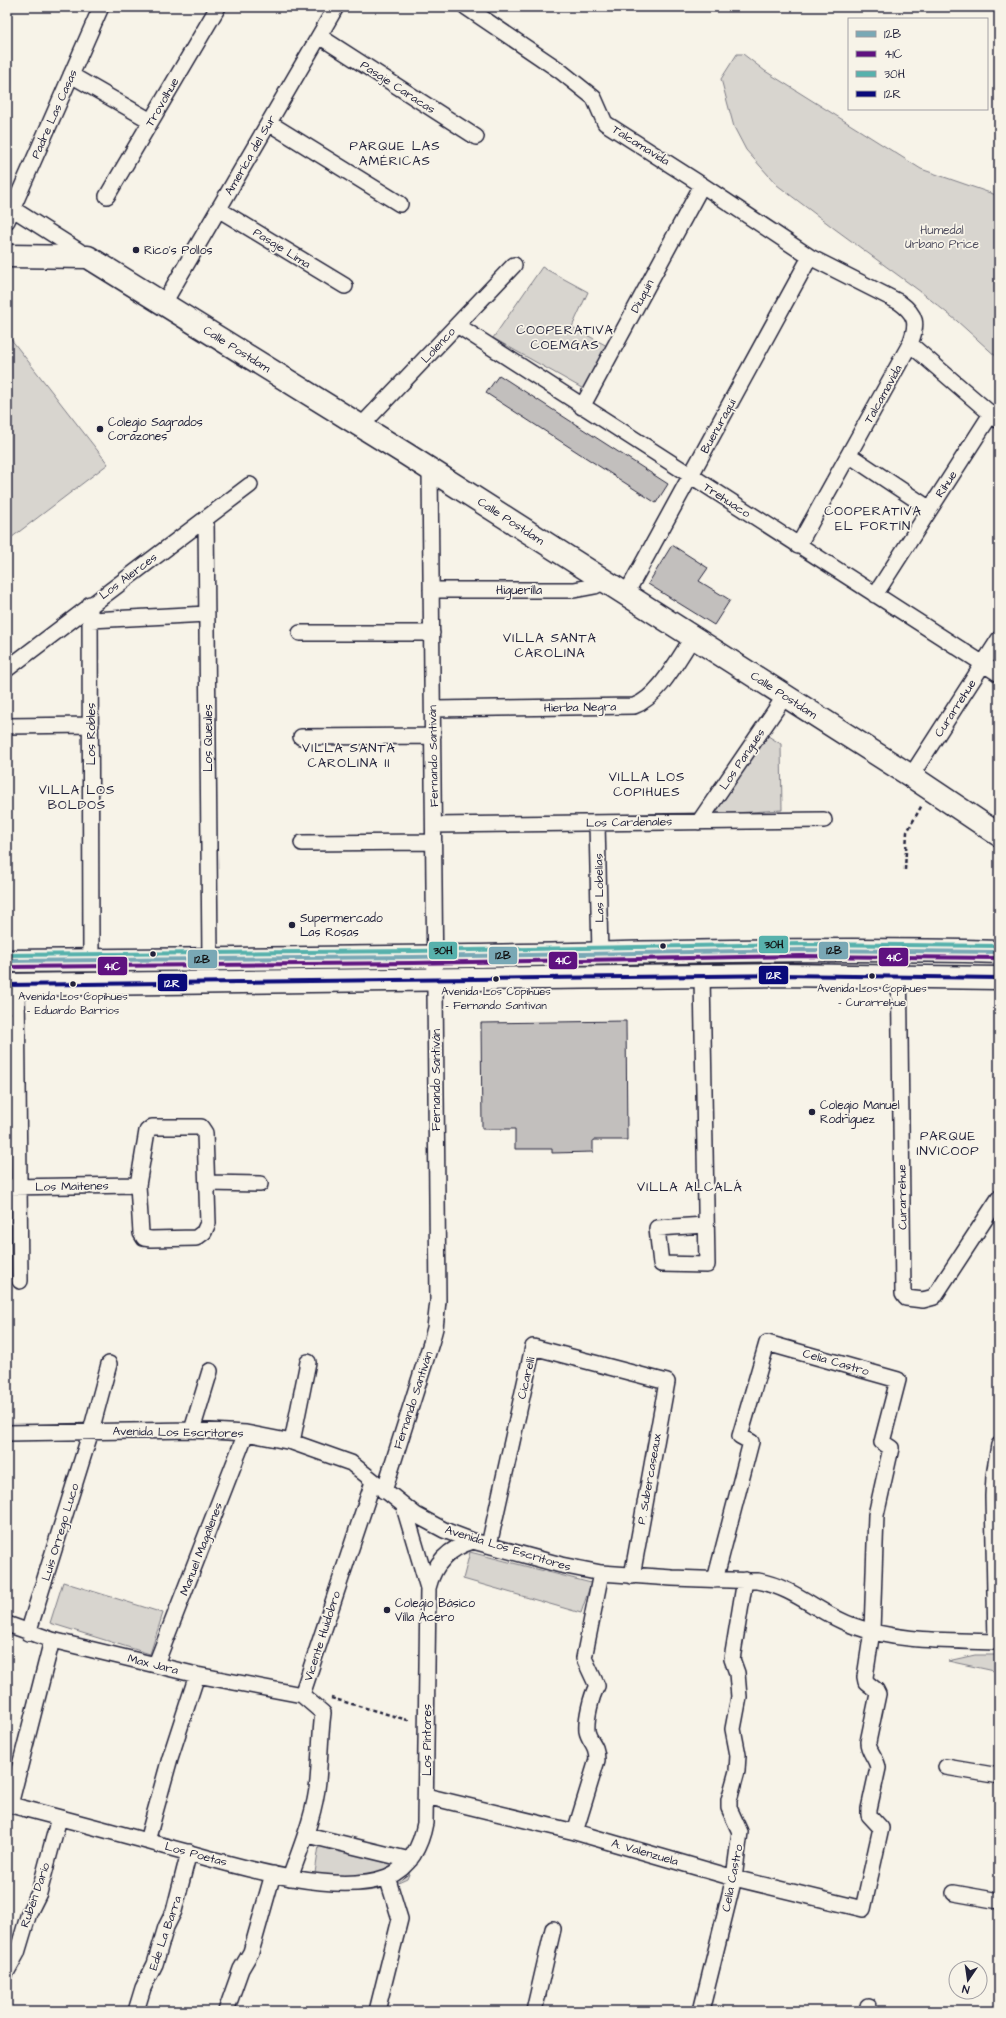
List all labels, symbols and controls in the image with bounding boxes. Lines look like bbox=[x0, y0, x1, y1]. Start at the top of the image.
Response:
legend bbox=[848, 18, 988, 110]
text: 12B bbox=[884, 26, 901, 43]
text: 41C bbox=[884, 46, 903, 63]
street label: Pasaje Caracas bbox=[357, 57, 439, 118]
text: 30H bbox=[884, 66, 905, 83]
street label: Padre Las Casas bbox=[27, 67, 82, 161]
street label: Trovolhue bbox=[142, 74, 184, 130]
text: 12R bbox=[884, 86, 901, 103]
street label: Ameríca del Sur bbox=[221, 112, 281, 199]
street label: Talcamavida bbox=[609, 121, 673, 170]
district label: PARQUE LAS AMÉRICAS bbox=[349, 137, 441, 170]
park label: Humedal Urbano Price bbox=[905, 222, 979, 253]
street label: Pasaje Lima bbox=[250, 224, 314, 273]
place label: Rico's Pollos bbox=[144, 242, 212, 259]
marker: Rico's Pollos bbox=[131, 245, 141, 255]
street label: Diuquin bbox=[627, 276, 658, 316]
district label: COOPERATIVA COEMGAS bbox=[516, 321, 614, 354]
street label: Calle Postdam bbox=[200, 322, 274, 377]
street label: Lolenco bbox=[417, 323, 460, 367]
street label: Talcamavida bbox=[860, 362, 907, 427]
street label: Buenuraqui bbox=[696, 396, 741, 457]
place label: Colegio Sagrados Corazones bbox=[108, 414, 203, 445]
marker: Colegio Sagrados Corazones bbox=[95, 424, 105, 434]
street label: Rihue bbox=[931, 467, 962, 501]
street label: Trehuaco bbox=[700, 479, 754, 522]
street label: Calle Postdam bbox=[474, 493, 548, 550]
district label: COOPERATIVA EL FORTÍN bbox=[824, 502, 922, 535]
street label: Los Alerces bbox=[96, 549, 161, 604]
street label: Higuerilla bbox=[496, 582, 542, 600]
district label: VILLA SANTA CAROLINA bbox=[503, 629, 597, 662]
street label: Calle Postdam bbox=[747, 667, 821, 724]
street label: Curarrehue bbox=[930, 676, 981, 740]
street label: Hierba Negra bbox=[543, 698, 617, 718]
street label: Los Robles bbox=[83, 703, 100, 765]
street label: Los Queules bbox=[200, 704, 217, 772]
street label: Fernando Santiván bbox=[424, 705, 443, 807]
street label: Los Pangues bbox=[716, 725, 770, 794]
district label: VILLA SANTA CAROLINA II bbox=[302, 739, 396, 772]
district label: VILLA LOS COPIHUES bbox=[609, 768, 685, 801]
district label: VILLA LOS BOLDOS bbox=[39, 781, 115, 814]
street label: Los Cardenales bbox=[586, 813, 672, 832]
street label: Las Lobelias bbox=[590, 853, 609, 923]
place label: Supermercado Las Rosas bbox=[300, 910, 383, 941]
marker: Supermercado Las Rosas bbox=[287, 920, 297, 930]
line badge: 30H bbox=[758, 935, 789, 954]
text: 30H bbox=[763, 937, 784, 952]
line badge: 30H bbox=[428, 941, 458, 960]
unlabelled marker bbox=[658, 941, 668, 951]
line badge: 12B bbox=[818, 941, 849, 960]
text: 30H bbox=[432, 943, 453, 958]
text: 12B bbox=[826, 943, 842, 958]
line badge: 12B bbox=[488, 946, 518, 965]
line badge: 41C bbox=[878, 947, 909, 967]
text: 12B bbox=[495, 948, 511, 963]
unlabelled marker bbox=[148, 949, 158, 959]
line badge: 12B bbox=[187, 949, 218, 969]
text: 41C bbox=[886, 950, 903, 965]
line badge: 41C bbox=[548, 951, 578, 970]
text: 12B bbox=[194, 952, 210, 967]
text: 41C bbox=[555, 953, 572, 968]
line badge: 41C bbox=[97, 956, 128, 976]
text: 41C bbox=[104, 959, 121, 974]
line badge: 12R bbox=[758, 965, 789, 985]
text: 12R bbox=[766, 968, 782, 983]
marker: Avenida Los Copihues - Curarrehue bbox=[867, 971, 877, 981]
line badge: 12R bbox=[157, 973, 188, 992]
marker: Avenida Los Copihues - Fernando Santivan bbox=[491, 974, 501, 984]
text: 12R bbox=[164, 976, 180, 991]
marker: Avenida Los Copihues - Eduardo Barrios bbox=[68, 979, 78, 989]
place label: Avenida Los Copihues - Curarrehue bbox=[817, 981, 927, 1010]
place label: Avenida Los Copihues - Fernando Santivan bbox=[441, 984, 551, 1013]
place label: Avenida Los Copihues - Eduardo Barrios bbox=[18, 989, 128, 1018]
street label: Fernando Santiván bbox=[428, 1029, 445, 1131]
place label: Colegio Manuel Rodriguez bbox=[820, 1097, 900, 1129]
marker: Colegio Manuel Rodriguez bbox=[807, 1107, 817, 1117]
district label: PARQUE INVICOOP bbox=[916, 1127, 980, 1160]
street label: Curarrehue bbox=[893, 1164, 912, 1230]
street label: Los Maitenes bbox=[35, 1177, 109, 1196]
district label: VILLA ALCALÁ bbox=[637, 1178, 743, 1196]
street label: Celia Castro bbox=[801, 1345, 871, 1380]
street label: Fernando Santiván bbox=[390, 1349, 437, 1451]
street label: Cicarelli bbox=[513, 1355, 540, 1401]
street label: Avenida Los Escritores bbox=[112, 1423, 244, 1442]
street label: P. Subercaseaux bbox=[633, 1432, 666, 1526]
street label: Luis Orrego Luco bbox=[38, 1481, 84, 1583]
street label: Manuel Magallenes bbox=[176, 1500, 228, 1599]
street label: Avenida Los Escritores bbox=[443, 1521, 573, 1576]
street label: Vicente Huidobro bbox=[300, 1589, 345, 1683]
place label: Colegio Básico Villa Acero bbox=[395, 1595, 475, 1626]
marker: Colegio Básico Villa Acero bbox=[382, 1605, 392, 1615]
street label: Max Jara bbox=[126, 1650, 180, 1679]
street label: Los Pintores bbox=[419, 1704, 436, 1776]
street label: A. Valenzuela bbox=[609, 1835, 680, 1870]
street label: Los Poetas bbox=[163, 1838, 229, 1871]
street label: Celia Castro bbox=[718, 1843, 747, 1913]
street label: Rubén Darío bbox=[16, 1860, 55, 1930]
street label: Ede La Barra bbox=[145, 1894, 186, 1973]
north arrow bbox=[948, 1960, 988, 2000]
text: N bbox=[961, 1981, 971, 1997]

